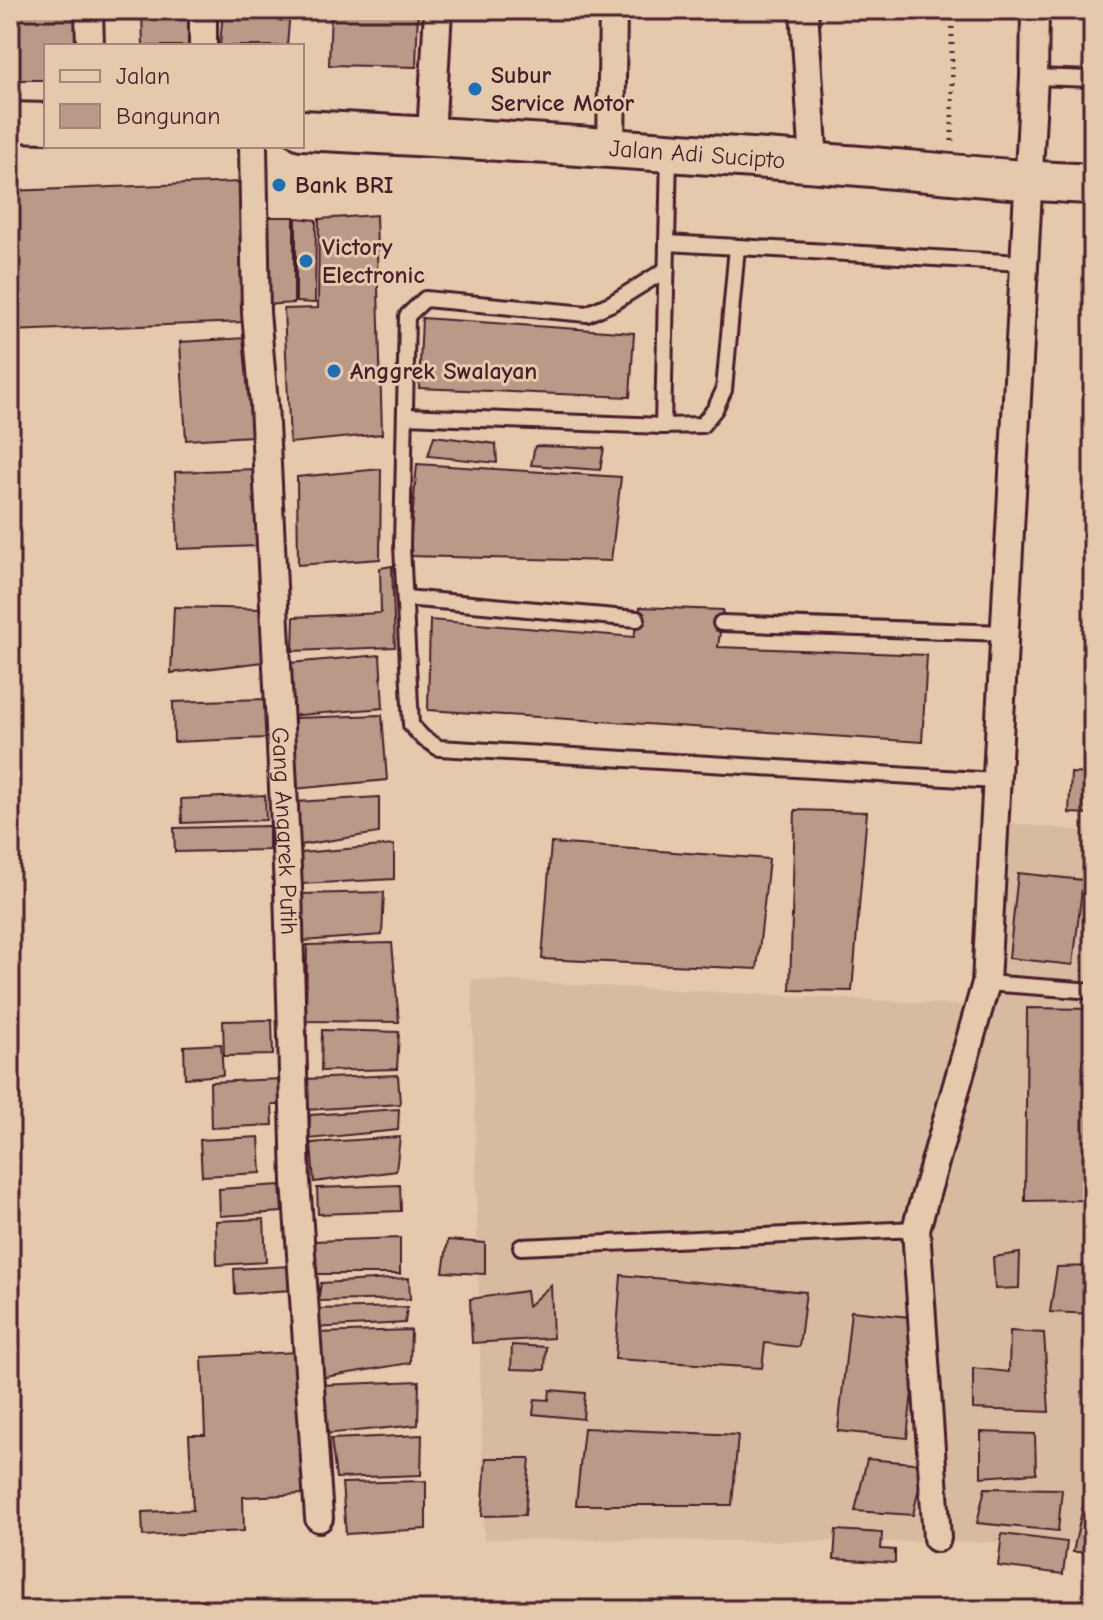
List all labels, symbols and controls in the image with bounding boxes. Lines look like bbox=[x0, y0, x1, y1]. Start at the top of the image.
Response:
legend bbox=[44, 44, 304, 148]
place label: Subur Service Motor bbox=[491, 61, 635, 117]
text: Jalan bbox=[116, 62, 170, 90]
marker: Subur Service Motor bbox=[466, 80, 484, 98]
text: Bangunan bbox=[116, 102, 220, 130]
street label: Jalan Adi Sucipto bbox=[608, 134, 786, 174]
place label: Bank BRI bbox=[295, 171, 394, 199]
marker: Bank BRI bbox=[270, 176, 288, 194]
place label: Victory Electronic bbox=[322, 233, 425, 289]
marker: Victory Electronic bbox=[297, 252, 315, 270]
place label: Anggrek Swalayan bbox=[350, 357, 537, 385]
marker: Anggrek Swalayan bbox=[325, 362, 343, 380]
street label: Gang Anggrek Putih bbox=[266, 727, 303, 935]

